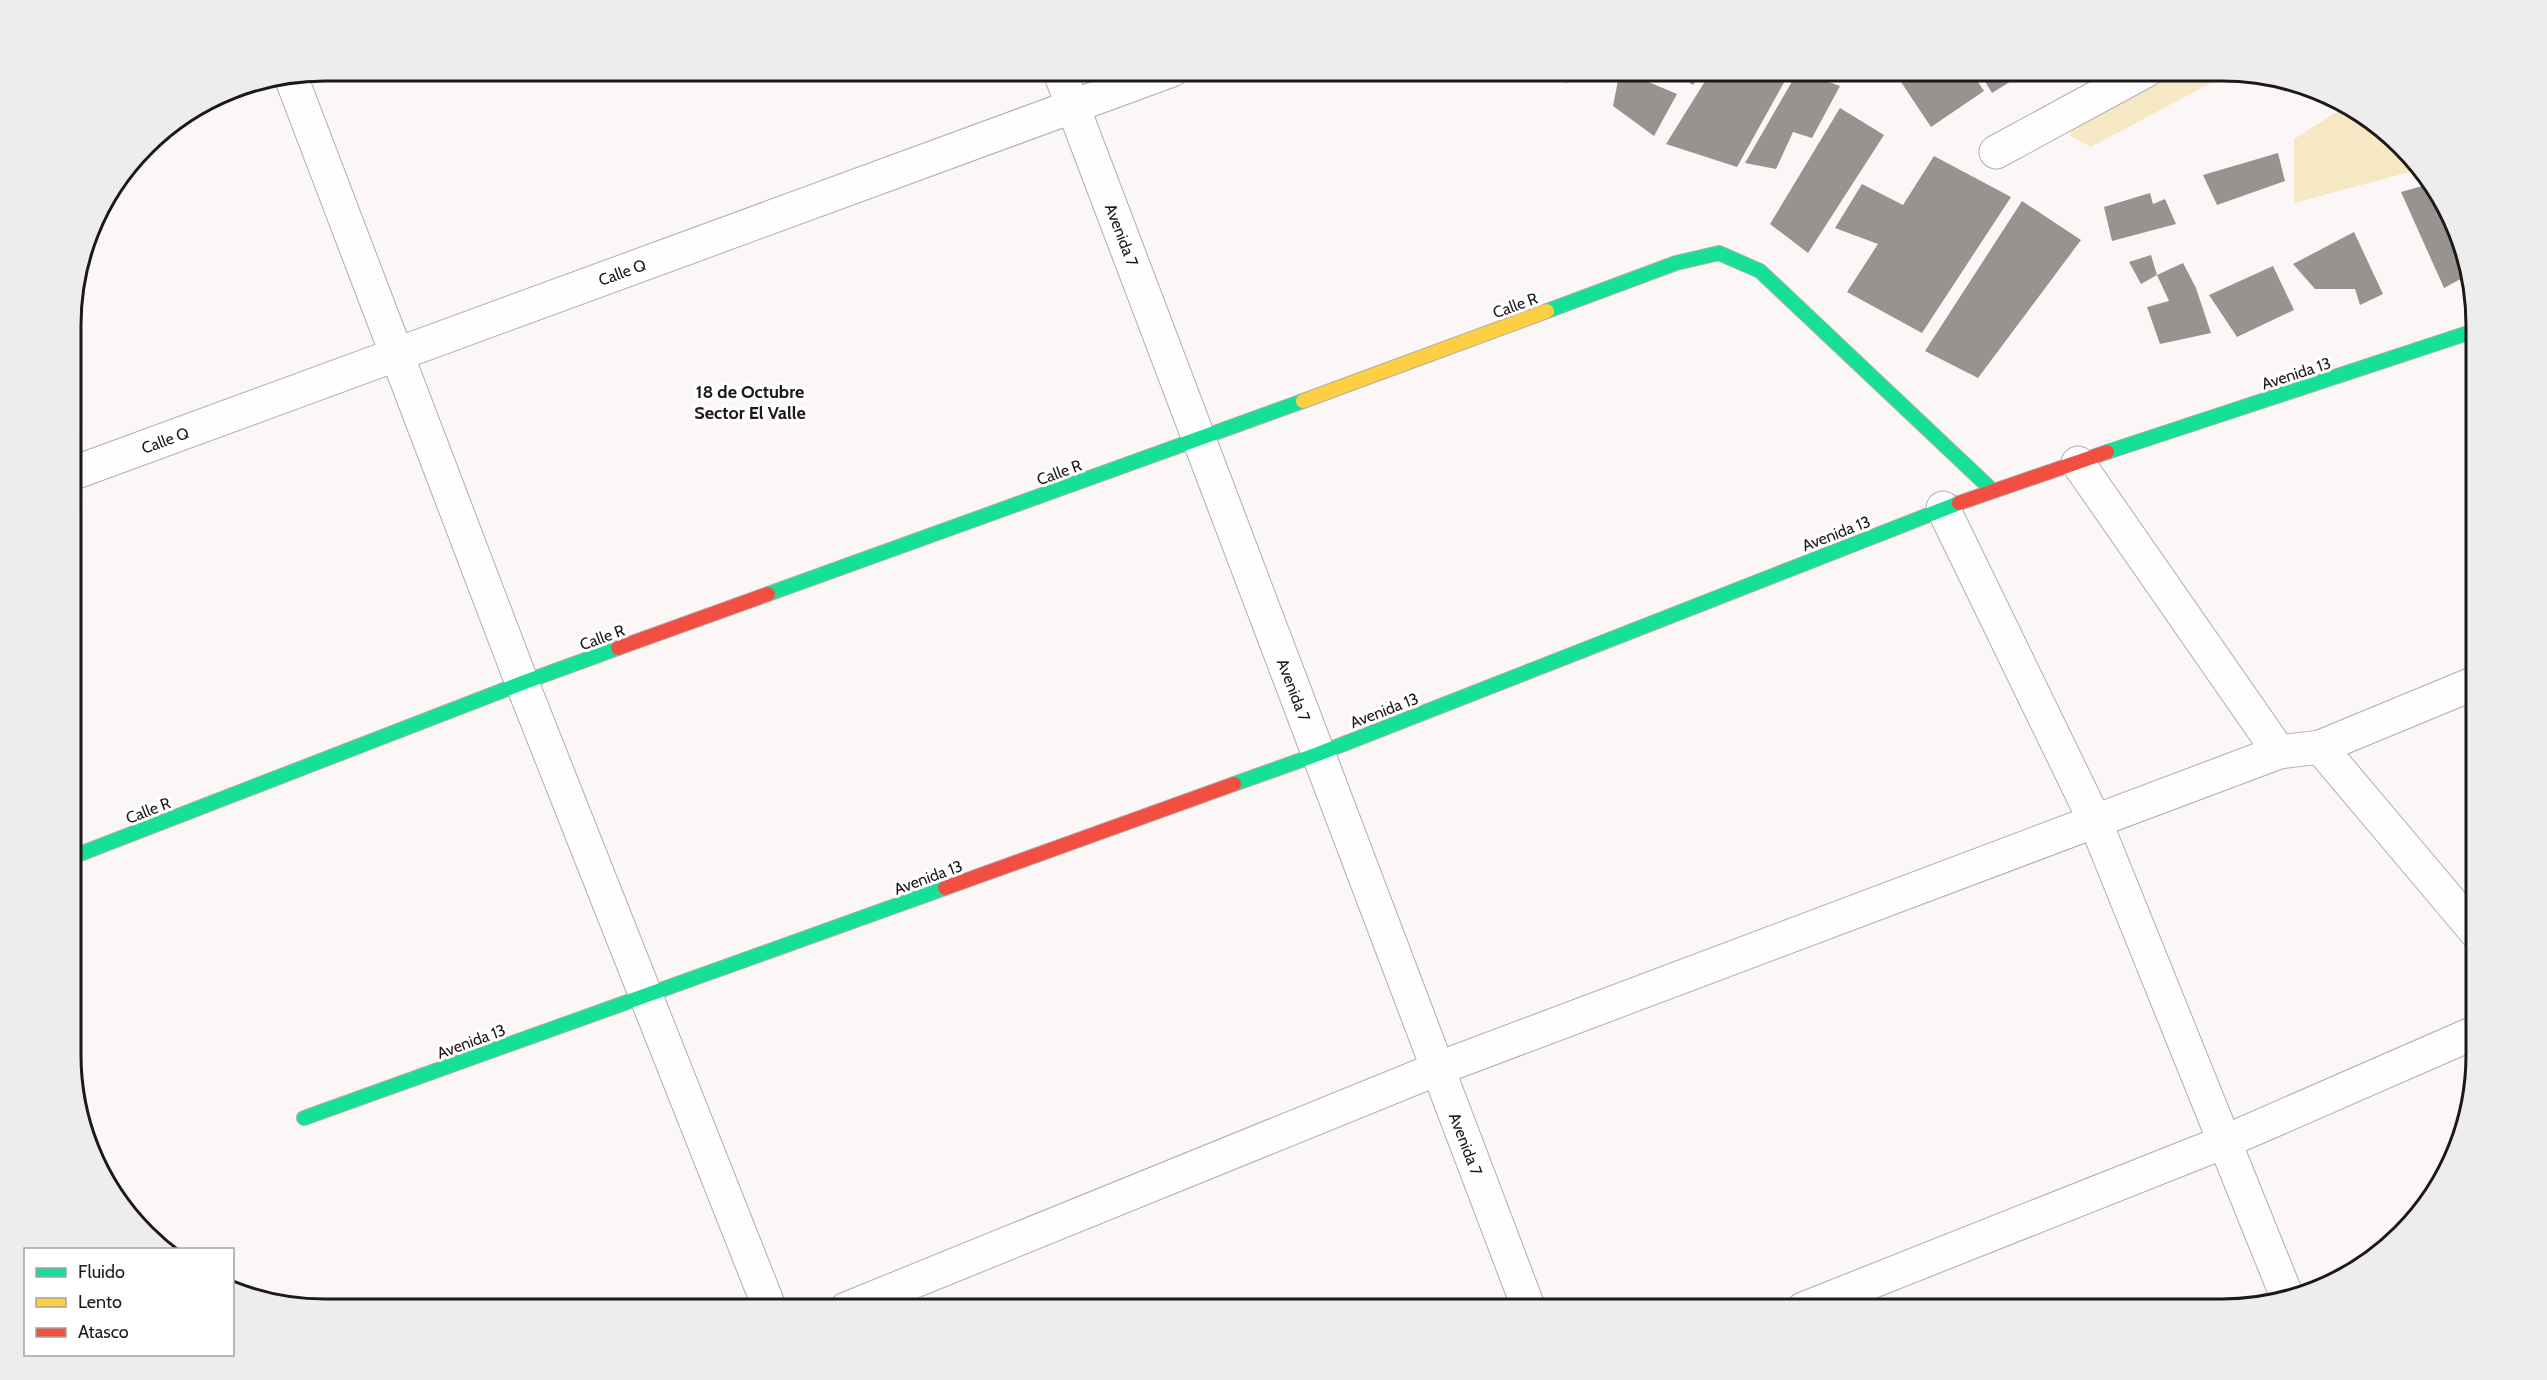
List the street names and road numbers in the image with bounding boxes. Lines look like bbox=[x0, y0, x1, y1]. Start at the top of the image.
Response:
street label: Avenida 7 bbox=[1101, 201, 1142, 269]
street label: Calle Q bbox=[596, 255, 649, 290]
street label: Calle R bbox=[1490, 288, 1541, 322]
street label: Avenida 13 bbox=[2259, 353, 2333, 394]
street label: Calle Q bbox=[139, 423, 192, 458]
street label: Calle R bbox=[1034, 455, 1085, 489]
street label: Avenida 13 bbox=[1799, 512, 1873, 555]
street label: Calle R bbox=[577, 620, 628, 654]
street label: Avenida 7 bbox=[1273, 656, 1314, 724]
street label: Avenida 13 bbox=[1347, 689, 1421, 732]
street label: Calle R bbox=[123, 793, 174, 828]
street label: Avenida 13 bbox=[891, 856, 965, 899]
street label: Avenida 13 bbox=[434, 1020, 508, 1063]
street label: Avenida 7 bbox=[1445, 1110, 1486, 1178]

